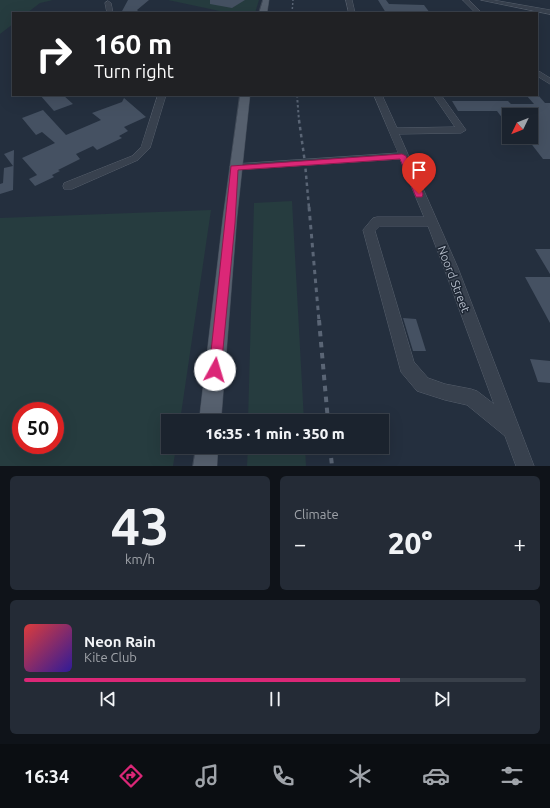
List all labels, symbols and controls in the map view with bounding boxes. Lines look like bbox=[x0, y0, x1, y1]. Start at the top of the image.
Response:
icon: right bbox=[28, 28, 80, 80]
text: 160 m bbox=[94, 28, 172, 59]
text: Turn right bbox=[94, 61, 174, 81]
north arrow bbox=[502, 108, 538, 144]
map controls bbox=[502, 108, 538, 144]
pin bbox=[402, 153, 436, 194]
icon: arrive bbox=[408, 159, 430, 181]
street label: Noord Street bbox=[435, 244, 473, 314]
position arrow bbox=[194, 349, 236, 391]
speed limit sign: 50 bbox=[12, 402, 64, 454]
text: 16:35 · 1 min · 350 m bbox=[205, 425, 345, 442]
text: 43 bbox=[111, 497, 169, 555]
text: Climate bbox=[294, 507, 339, 521]
text: 20° bbox=[388, 526, 432, 560]
text: − bbox=[294, 531, 306, 556]
text: + bbox=[514, 531, 526, 556]
text: km/h bbox=[125, 552, 155, 566]
text: Neon Rain bbox=[84, 633, 156, 650]
text: Kite Club bbox=[84, 650, 137, 664]
icon: previous bbox=[97, 688, 119, 710]
icon: pause bbox=[264, 688, 286, 710]
icon: next bbox=[431, 688, 453, 710]
icon: directions bbox=[117, 762, 145, 790]
icon: music bbox=[193, 762, 221, 790]
icon: phone bbox=[269, 762, 297, 790]
icon: climate bbox=[346, 762, 374, 790]
icon: car bbox=[422, 762, 450, 790]
icon: filters bbox=[498, 762, 526, 790]
text: 16:34 bbox=[24, 766, 69, 786]

